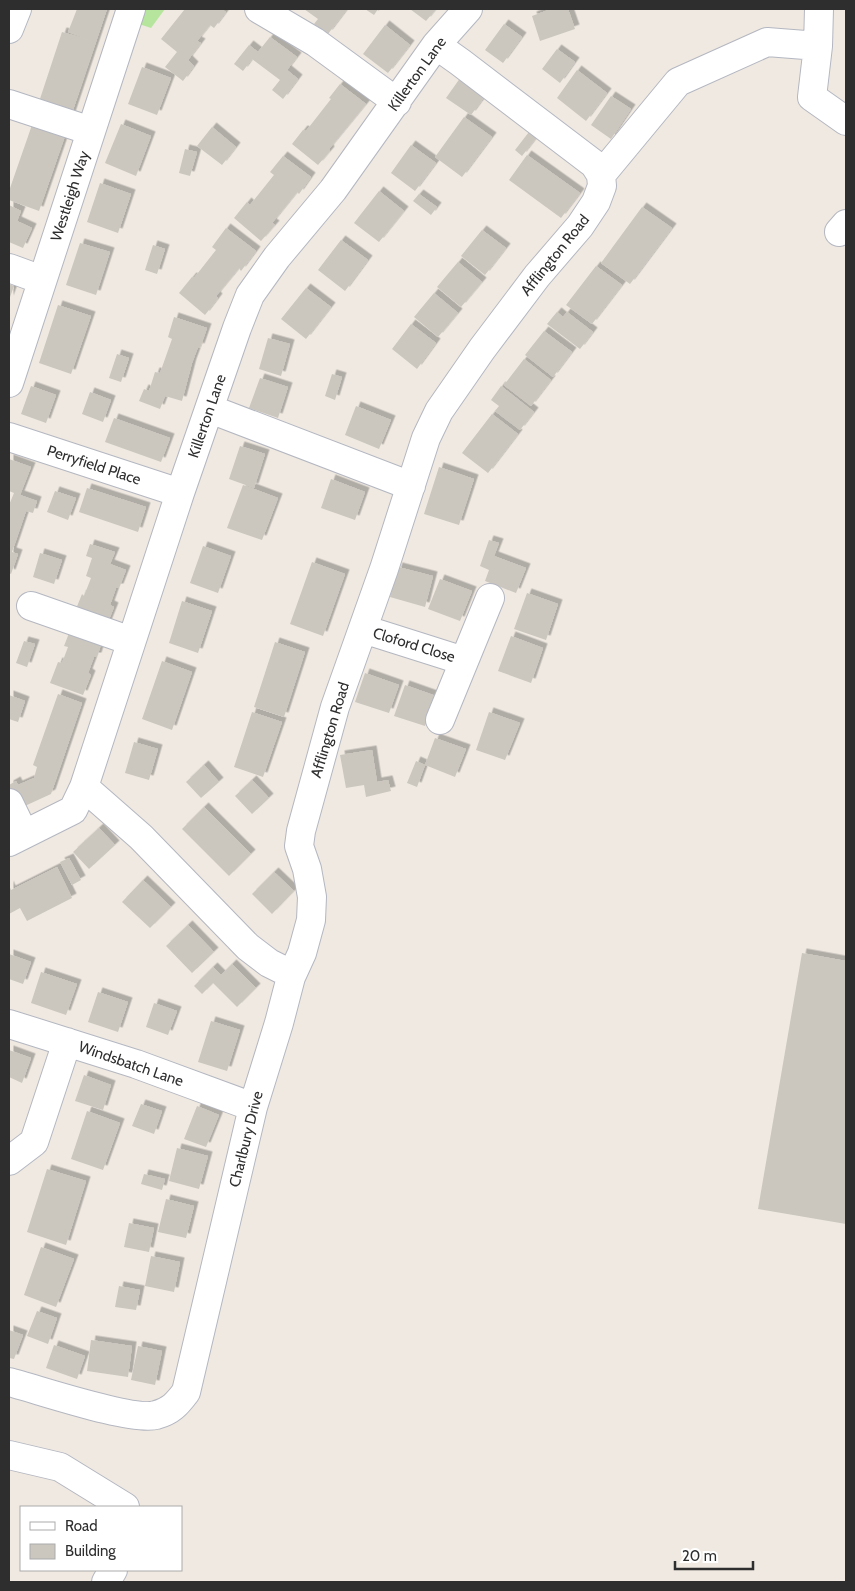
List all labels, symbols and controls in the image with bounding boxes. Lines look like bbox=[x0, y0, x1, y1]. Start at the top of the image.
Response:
street label: Killerton Lane bbox=[384, 33, 450, 115]
street label: Westleigh Way bbox=[47, 148, 93, 243]
street label: Afflington Road bbox=[517, 211, 593, 299]
street label: Killerton Lane bbox=[184, 372, 230, 460]
street label: Perryfield Place bbox=[45, 441, 144, 489]
street label: Cloford Close bbox=[371, 624, 458, 666]
street label: Afflington Road bbox=[307, 680, 353, 780]
street label: Windsbatch Lane bbox=[76, 1038, 186, 1090]
street label: Charlbury Drive bbox=[225, 1089, 267, 1189]
legend bbox=[20, 1506, 182, 1571]
text: Road bbox=[65, 1517, 98, 1535]
scale bar bbox=[675, 1538, 752, 1570]
text: Building bbox=[65, 1542, 116, 1560]
text: 20 m bbox=[682, 1547, 717, 1565]

